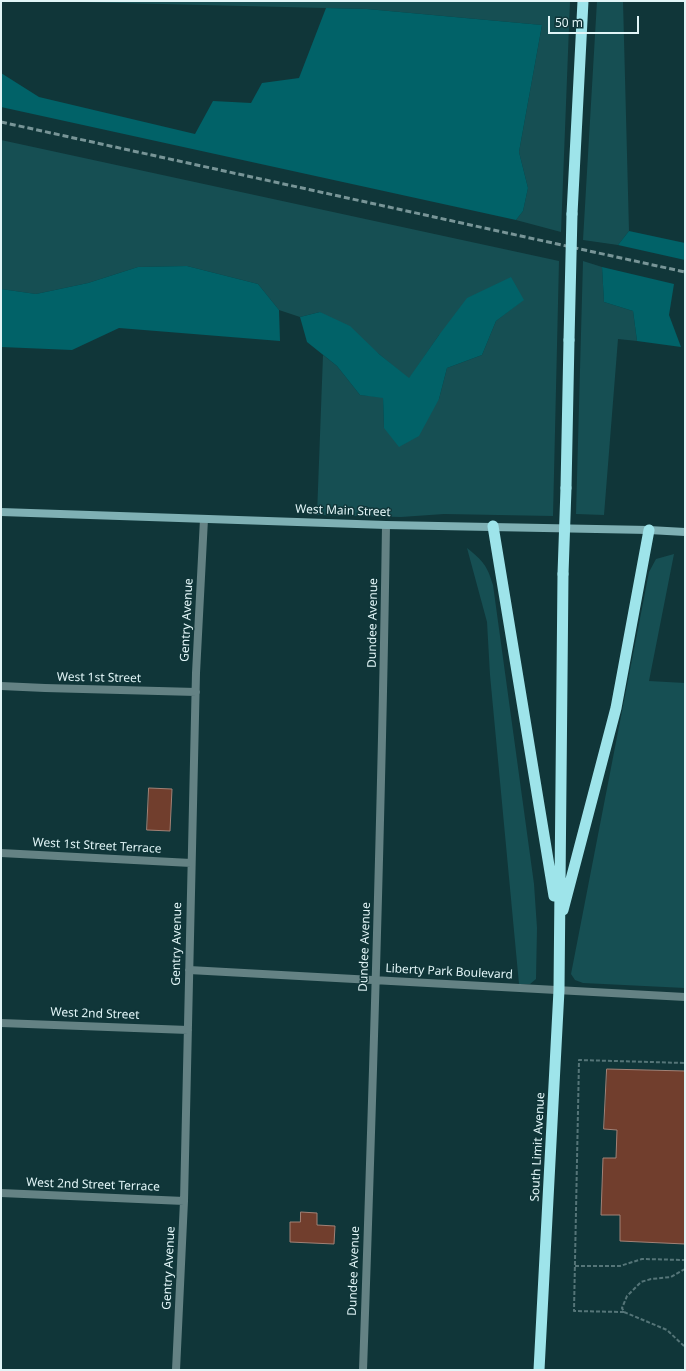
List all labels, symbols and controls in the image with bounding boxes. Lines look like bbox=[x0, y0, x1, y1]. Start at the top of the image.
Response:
scale bar bbox=[550, 8, 641, 34]
text: 50 m bbox=[555, 14, 583, 31]
street label: West Main Street bbox=[295, 502, 391, 520]
street label: Gentry Avenue bbox=[178, 578, 196, 662]
street label: Dundee Avenue bbox=[365, 578, 381, 668]
street label: West 1st Street bbox=[57, 670, 141, 686]
street label: West 1st Street Terrace bbox=[32, 835, 162, 857]
street label: Gentry Avenue bbox=[169, 902, 185, 986]
street label: Dundee Avenue bbox=[356, 902, 374, 992]
street label: Liberty Park Boulevard bbox=[385, 961, 513, 983]
street label: West 2nd Street bbox=[50, 1005, 140, 1023]
street label: South Limit Avenue bbox=[528, 1092, 548, 1202]
street label: West 2nd Street Terrace bbox=[26, 1175, 160, 1195]
street label: Gentry Avenue bbox=[160, 1226, 178, 1310]
street label: Dundee Avenue bbox=[345, 1226, 363, 1316]

